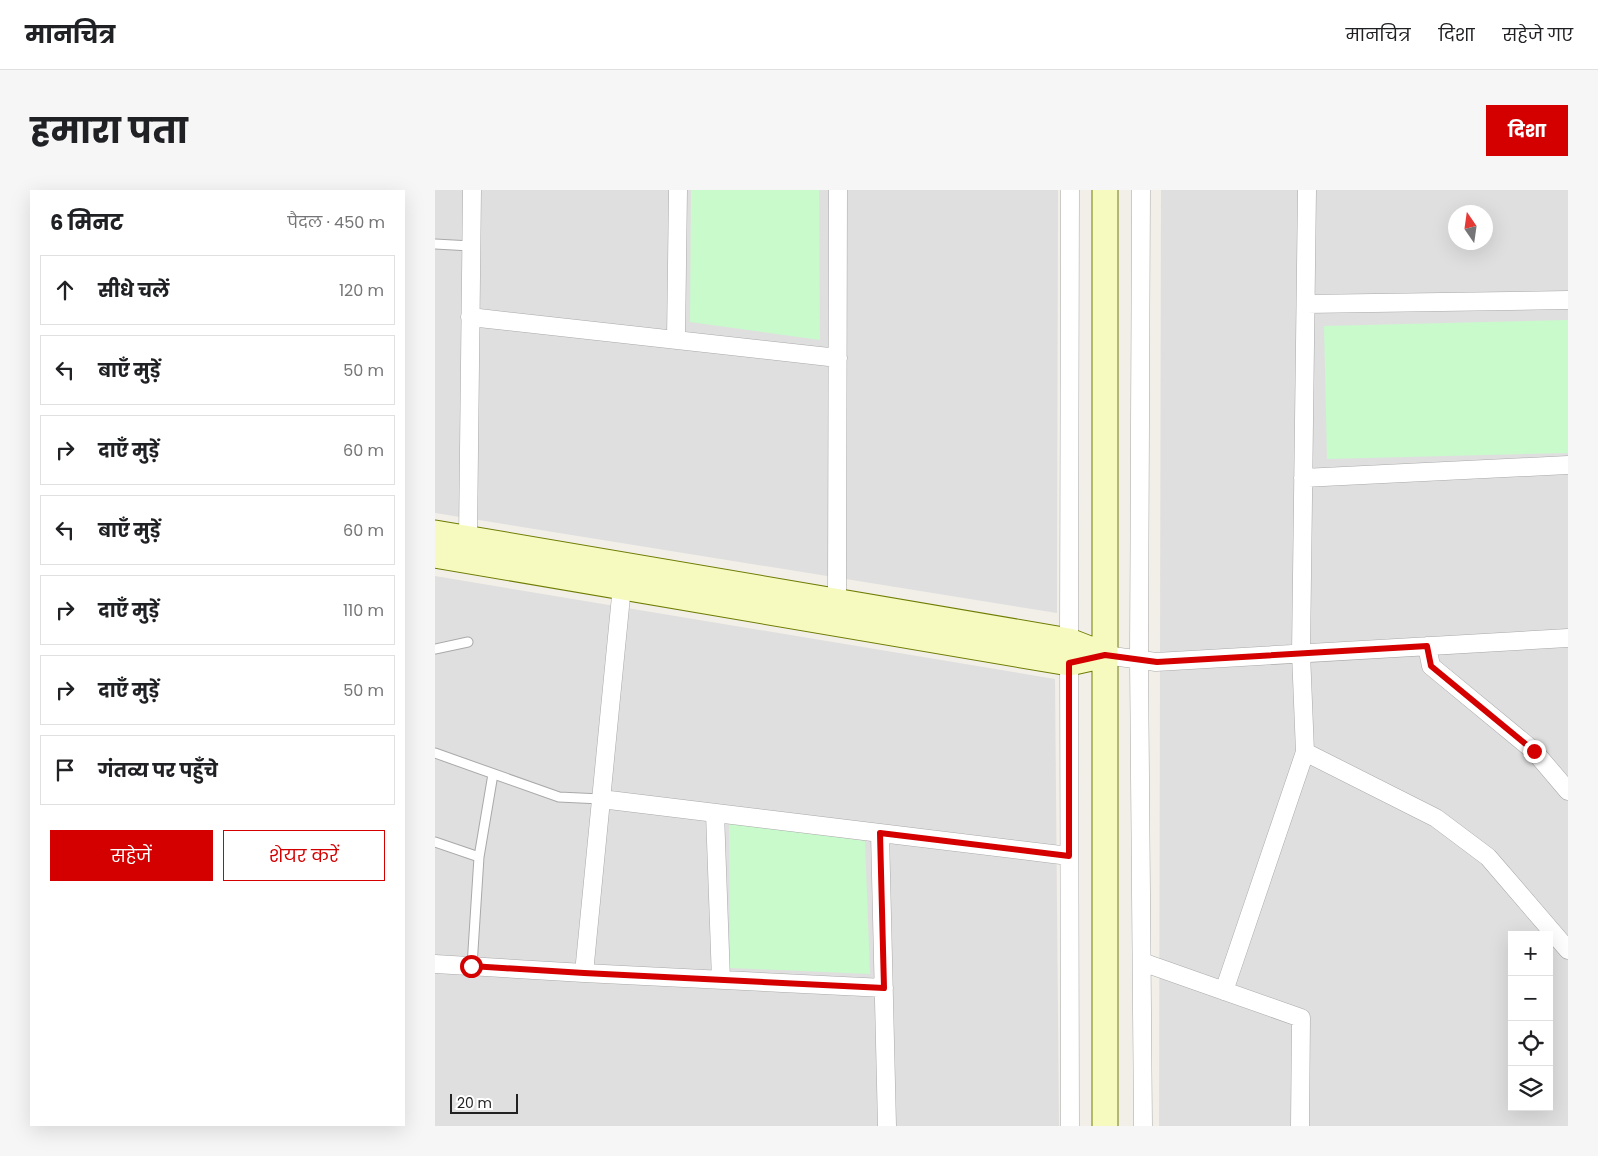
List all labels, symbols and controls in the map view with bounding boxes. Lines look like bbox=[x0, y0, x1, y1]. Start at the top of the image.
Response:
text: मानचित्र bbox=[25, 18, 115, 51]
text: मानचित्र bbox=[1346, 22, 1410, 47]
text: दिशा bbox=[1438, 22, 1475, 47]
text: सहेजे गए bbox=[1503, 22, 1573, 47]
button: दिशा bbox=[1486, 105, 1568, 156]
text: हमारा पता bbox=[30, 106, 188, 155]
north arrow bbox=[1448, 205, 1493, 250]
text: 6 मिनट bbox=[50, 208, 123, 237]
text: पैदल · 450 m bbox=[287, 211, 385, 234]
icon: ahead bbox=[51, 276, 79, 304]
text: सीधे चलें bbox=[98, 277, 169, 304]
text: 120 m bbox=[339, 279, 384, 302]
icon: left bbox=[51, 356, 79, 384]
text: बाएँ मुड़ें bbox=[98, 357, 160, 384]
text: 50 m bbox=[343, 359, 384, 382]
icon: right bbox=[51, 436, 79, 464]
text: दाएँ मुड़ें bbox=[98, 437, 159, 464]
text: 60 m bbox=[343, 439, 384, 462]
icon: left bbox=[51, 516, 79, 544]
text: बाएँ मुड़ें bbox=[98, 517, 160, 544]
text: 60 m bbox=[343, 519, 384, 542]
icon: right bbox=[51, 596, 79, 624]
text: दाएँ मुड़ें bbox=[98, 597, 159, 624]
text: 110 m bbox=[343, 599, 384, 622]
icon: right bbox=[51, 676, 79, 704]
text: दाएँ मुड़ें bbox=[98, 677, 159, 704]
text: 50 m bbox=[343, 679, 384, 702]
route end bbox=[1523, 740, 1546, 763]
icon: arrive bbox=[51, 756, 79, 784]
text: गंतव्य पर पहुँचे bbox=[98, 757, 218, 784]
button: सहेजें bbox=[50, 830, 213, 881]
button: शेयर करें bbox=[223, 830, 385, 881]
map controls bbox=[1508, 931, 1553, 1111]
button: + bbox=[1508, 931, 1553, 976]
route start bbox=[460, 955, 483, 978]
button: − bbox=[1508, 976, 1553, 1021]
button: locate bbox=[1508, 1021, 1553, 1066]
button: layers bbox=[1508, 1066, 1553, 1111]
scale bar bbox=[450, 1091, 517, 1114]
text: 20 m bbox=[457, 1093, 492, 1113]

